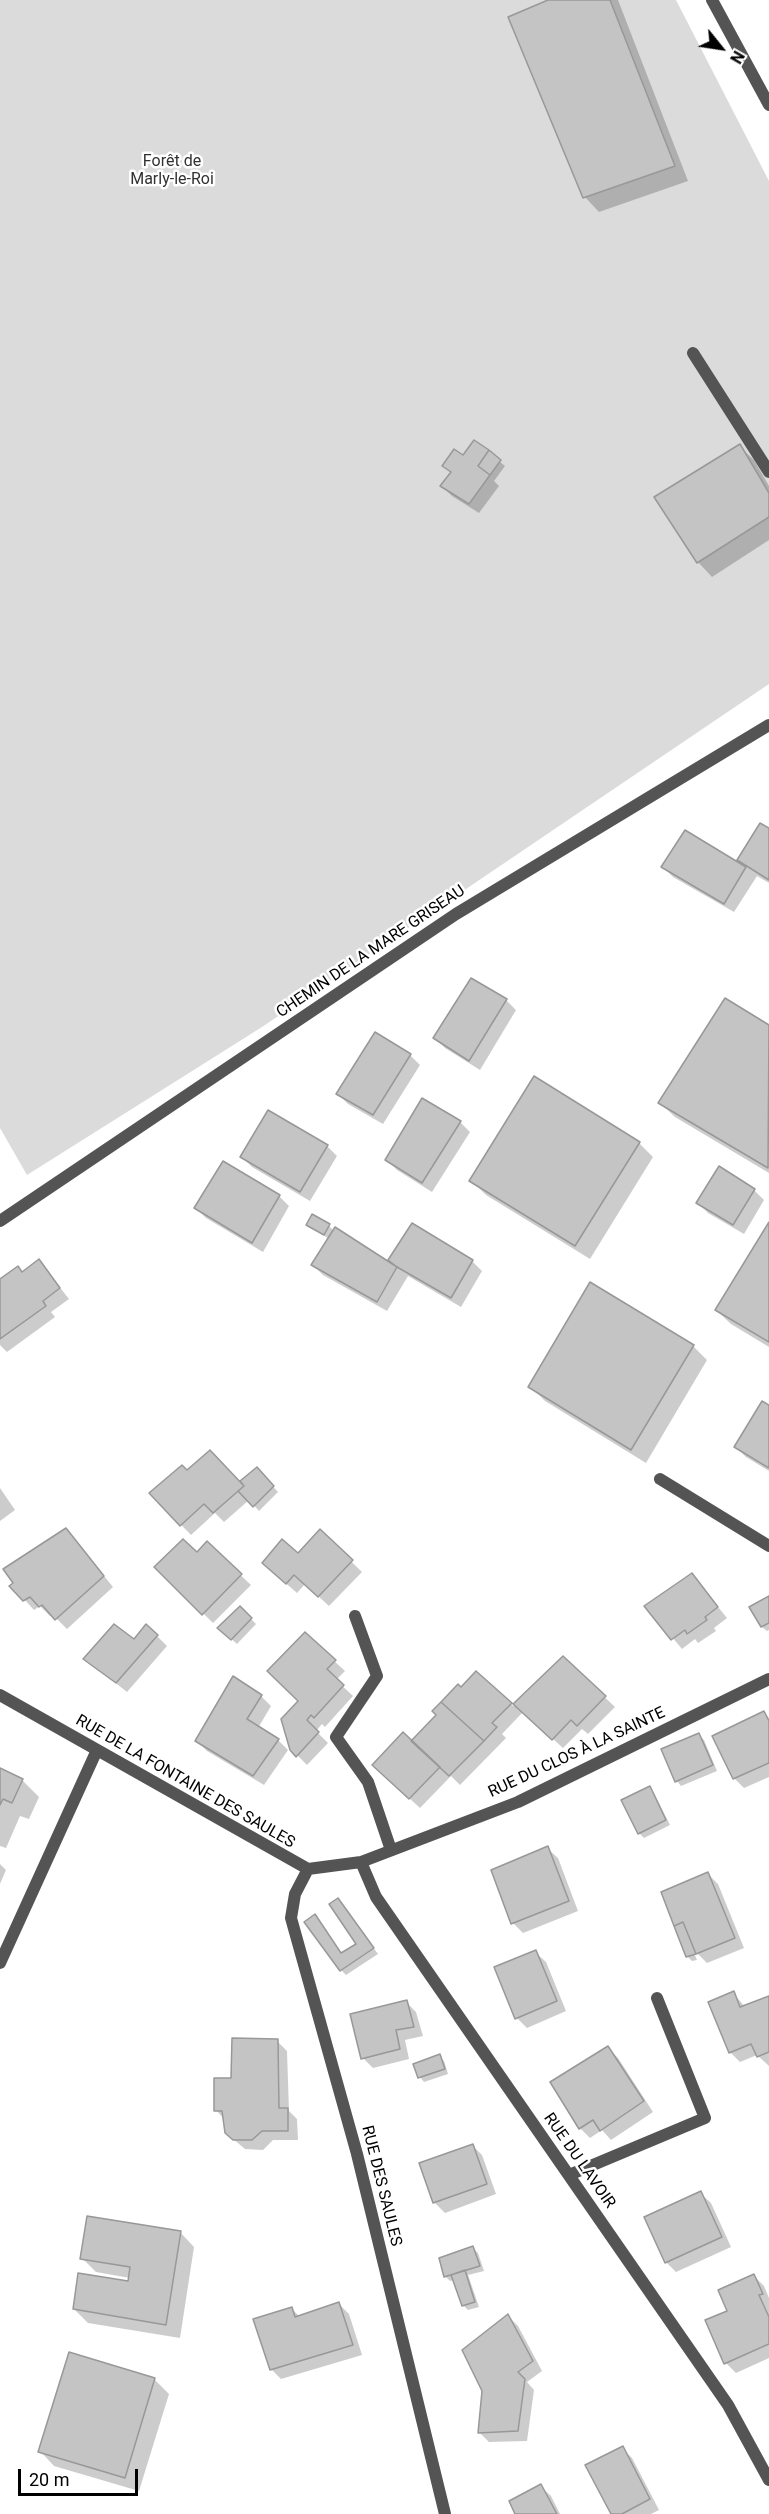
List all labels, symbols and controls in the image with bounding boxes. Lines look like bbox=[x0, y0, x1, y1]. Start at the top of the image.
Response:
north arrow bbox=[691, 18, 751, 78]
text: N bbox=[726, 48, 748, 67]
park label: Forêt de Marly-le-Roi bbox=[130, 152, 214, 190]
street label: CHEMIN DE LA MARE GRISEAU bbox=[273, 882, 469, 1022]
street label: RUE DU CLOS À LA SAINTE bbox=[486, 1704, 668, 1802]
street label: RUE DE LA FONTAINE DES SAULES bbox=[72, 1711, 298, 1853]
street label: RUE DU LAVOIR bbox=[539, 2110, 619, 2212]
street label: RUE DES SAULES bbox=[357, 2124, 405, 2248]
scale bar bbox=[21, 2457, 141, 2495]
text: 20 m bbox=[29, 2469, 69, 2490]

